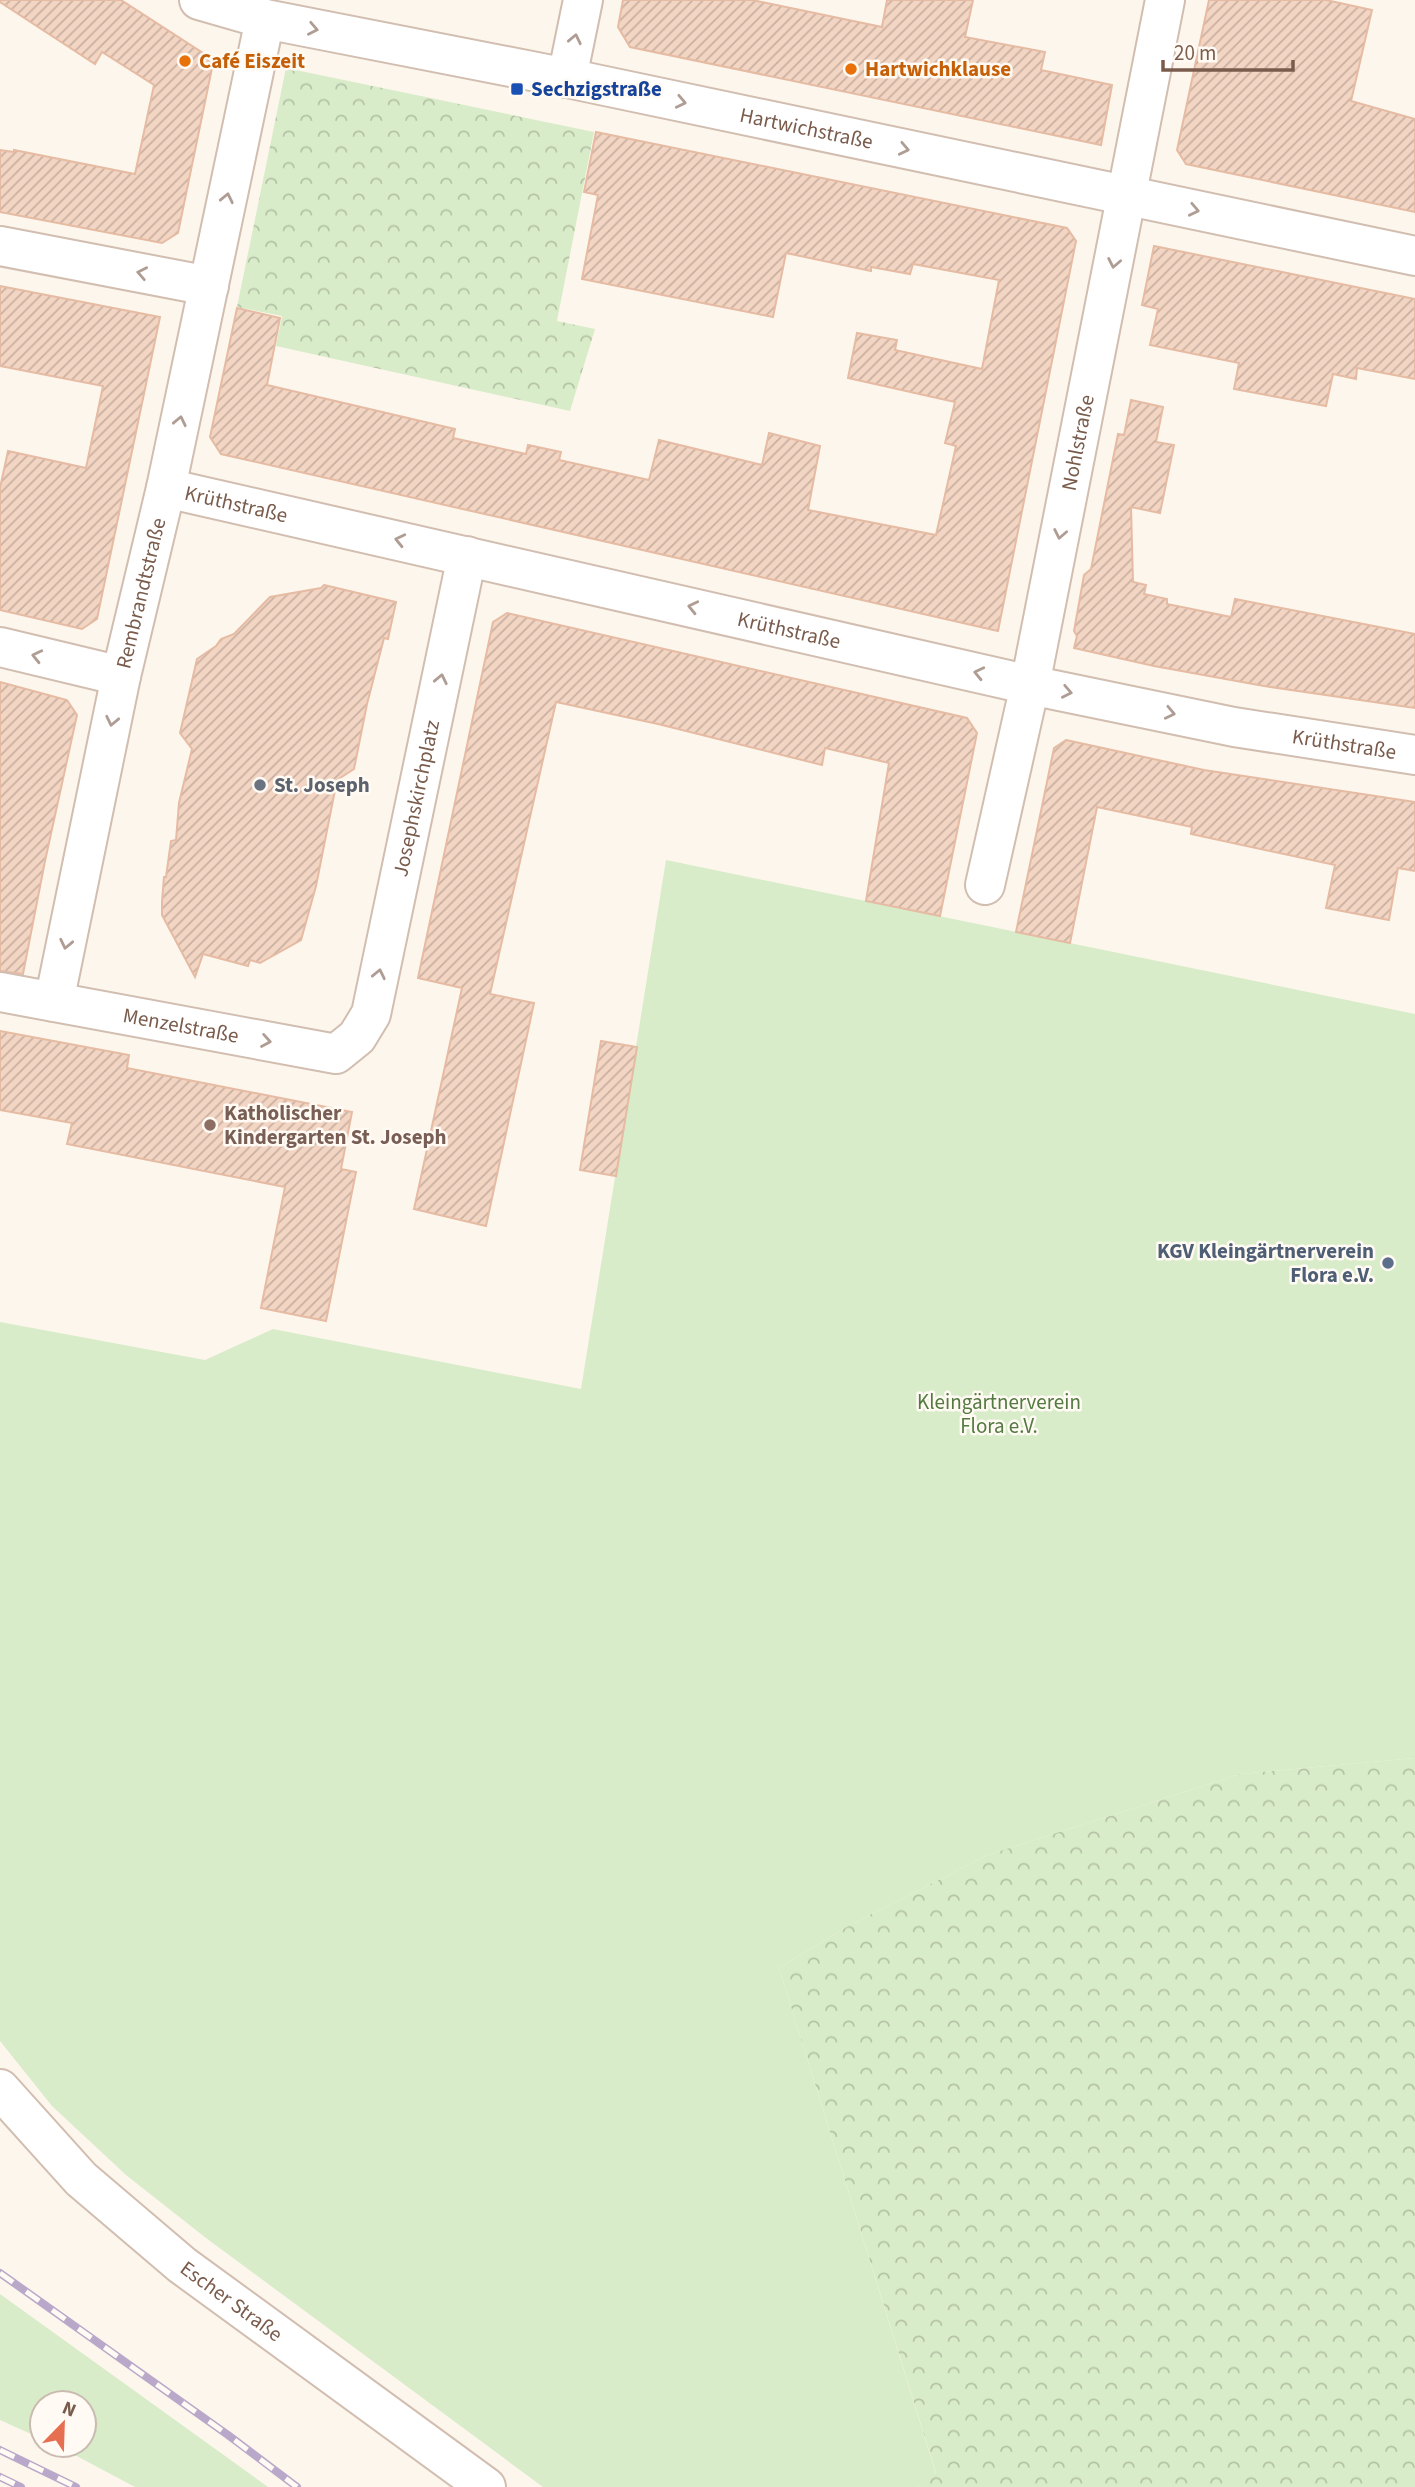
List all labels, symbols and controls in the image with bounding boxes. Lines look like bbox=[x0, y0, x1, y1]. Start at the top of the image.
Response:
one-way arrow bbox=[307, 20, 319, 35]
scale bar bbox=[1163, 28, 1292, 72]
one-way arrow bbox=[566, 33, 581, 45]
text: 20 m bbox=[1174, 38, 1216, 68]
place label: Café Eiszeit bbox=[199, 46, 305, 76]
marker: Café Eiszeit bbox=[177, 53, 193, 69]
place label: Hartwichklause bbox=[865, 54, 1011, 84]
marker: Hartwichklause bbox=[843, 61, 859, 77]
place label: Sechzigstraße bbox=[531, 74, 662, 104]
marker: Sechzigstraße bbox=[509, 81, 525, 97]
one-way arrow bbox=[675, 94, 687, 109]
street label: Hartwichstraße bbox=[737, 100, 876, 157]
one-way arrow bbox=[898, 140, 910, 155]
one-way arrow bbox=[219, 192, 234, 204]
one-way arrow bbox=[1188, 201, 1200, 216]
one-way arrow bbox=[1108, 257, 1123, 269]
one-way arrow bbox=[136, 266, 148, 281]
street label: Nohlstraße bbox=[1054, 392, 1102, 493]
one-way arrow bbox=[172, 415, 187, 427]
street label: Krüthstraße bbox=[182, 478, 291, 530]
street label: Rembrandtstraße bbox=[108, 515, 173, 672]
one-way arrow bbox=[1054, 528, 1069, 540]
one-way arrow bbox=[394, 534, 406, 548]
one-way arrow bbox=[688, 601, 700, 616]
street label: Krüthstraße bbox=[735, 604, 843, 656]
one-way arrow bbox=[31, 650, 43, 664]
one-way arrow bbox=[973, 666, 985, 681]
one-way arrow bbox=[432, 673, 447, 685]
one-way arrow bbox=[1061, 684, 1073, 699]
one-way arrow bbox=[1164, 705, 1176, 720]
one-way arrow bbox=[106, 715, 121, 727]
street label: Josephskirchplatz bbox=[385, 717, 447, 879]
street label: Krüthstraße bbox=[1290, 721, 1398, 767]
place label: St. Joseph bbox=[274, 770, 370, 800]
marker: St. Joseph bbox=[252, 777, 268, 793]
one-way arrow bbox=[60, 938, 75, 950]
one-way arrow bbox=[371, 968, 386, 980]
street label: Menzelstraße bbox=[121, 1000, 241, 1051]
one-way arrow bbox=[260, 1033, 272, 1048]
place label: Katholischer Kindergarten St. Joseph bbox=[224, 1098, 447, 1152]
marker: Katholischer Kindergarten St. Joseph bbox=[202, 1117, 218, 1133]
place label: KGV Kleingärtnerverein Flora e.V. bbox=[1157, 1236, 1374, 1290]
marker: KGV Kleingärtnerverein Flora e.V. bbox=[1380, 1255, 1396, 1271]
park label: Kleingärtnerverein Flora e.V. bbox=[917, 1387, 1081, 1441]
street label: Escher Straße bbox=[174, 2253, 289, 2349]
north arrow bbox=[28, 2389, 98, 2459]
text: N bbox=[58, 2395, 80, 2425]

